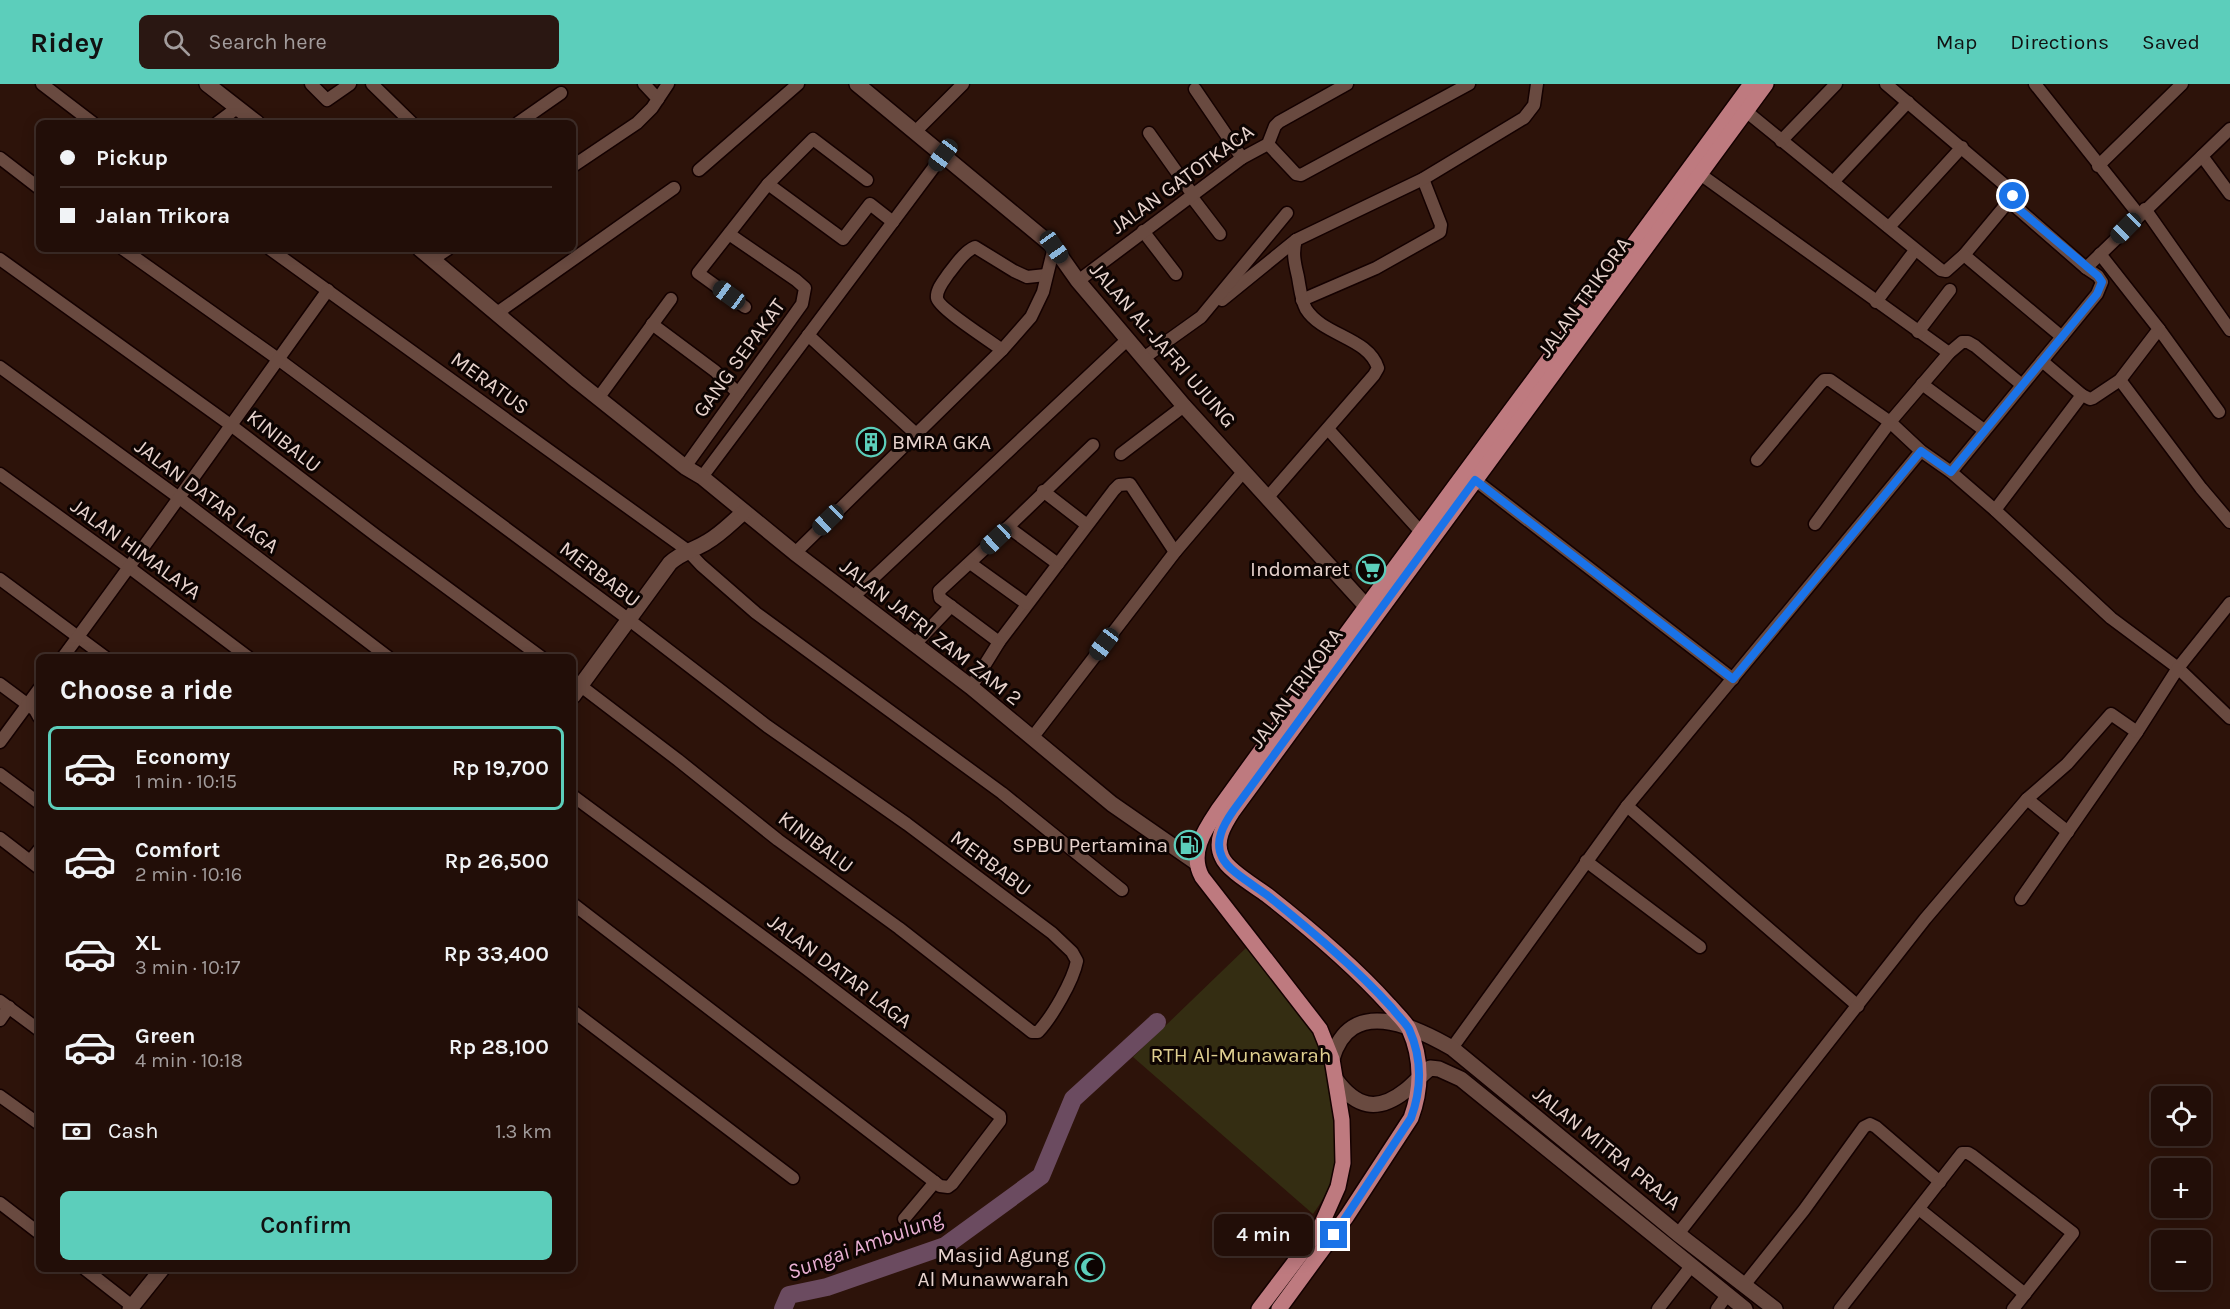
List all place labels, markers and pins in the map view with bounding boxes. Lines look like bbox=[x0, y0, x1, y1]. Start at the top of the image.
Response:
building icon: BMRA GKA bbox=[855, 426, 887, 458]
place label: BMRA GKA bbox=[892, 430, 991, 454]
supermarket icon: Indomaret bbox=[1355, 553, 1387, 585]
place label: Indomaret bbox=[1250, 557, 1350, 581]
fuel station icon: SPBU Pertamina bbox=[1173, 829, 1205, 861]
place label: SPBU Pertamina bbox=[1012, 833, 1168, 857]
place label: Masjid Agung Al Munawwarah bbox=[918, 1243, 1069, 1291]
mosque icon: Masjid Agung Al Munawwarah bbox=[1074, 1251, 1106, 1283]

